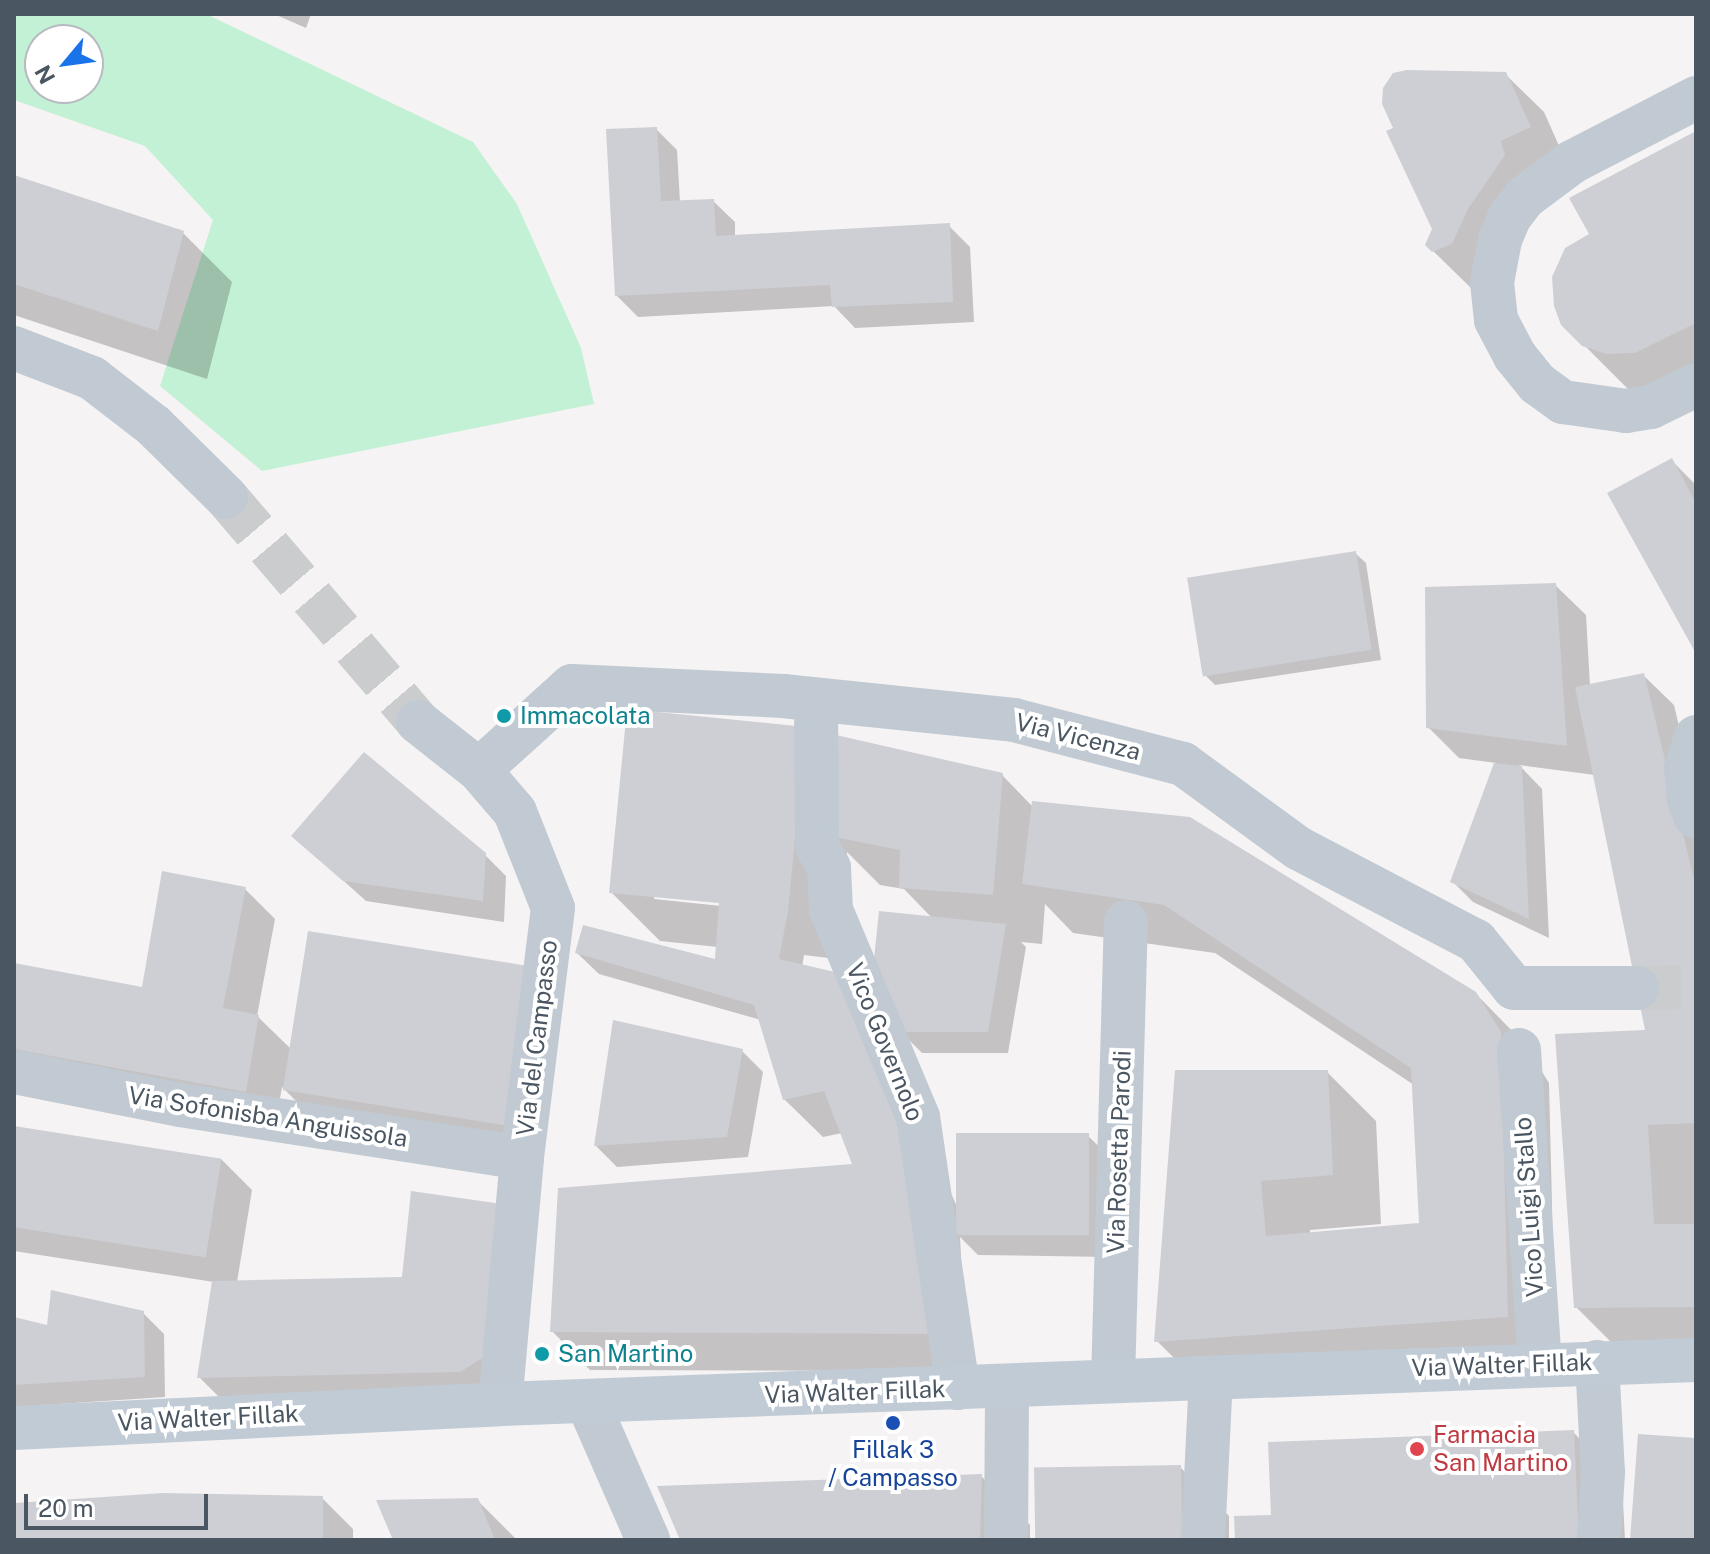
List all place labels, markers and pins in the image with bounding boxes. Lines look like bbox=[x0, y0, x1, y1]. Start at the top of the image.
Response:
place label: Immacolata bbox=[520, 702, 651, 730]
marker: Immacolata bbox=[495, 707, 513, 725]
place label: San Martino bbox=[558, 1340, 693, 1368]
marker: San Martino bbox=[533, 1345, 551, 1363]
marker: Fillak 3 / Campasso bbox=[884, 1414, 902, 1432]
place label: Farmacia San Martino bbox=[1433, 1421, 1568, 1477]
place label: Fillak 3 / Campasso bbox=[828, 1436, 958, 1492]
marker: Farmacia San Martino bbox=[1408, 1440, 1426, 1458]

